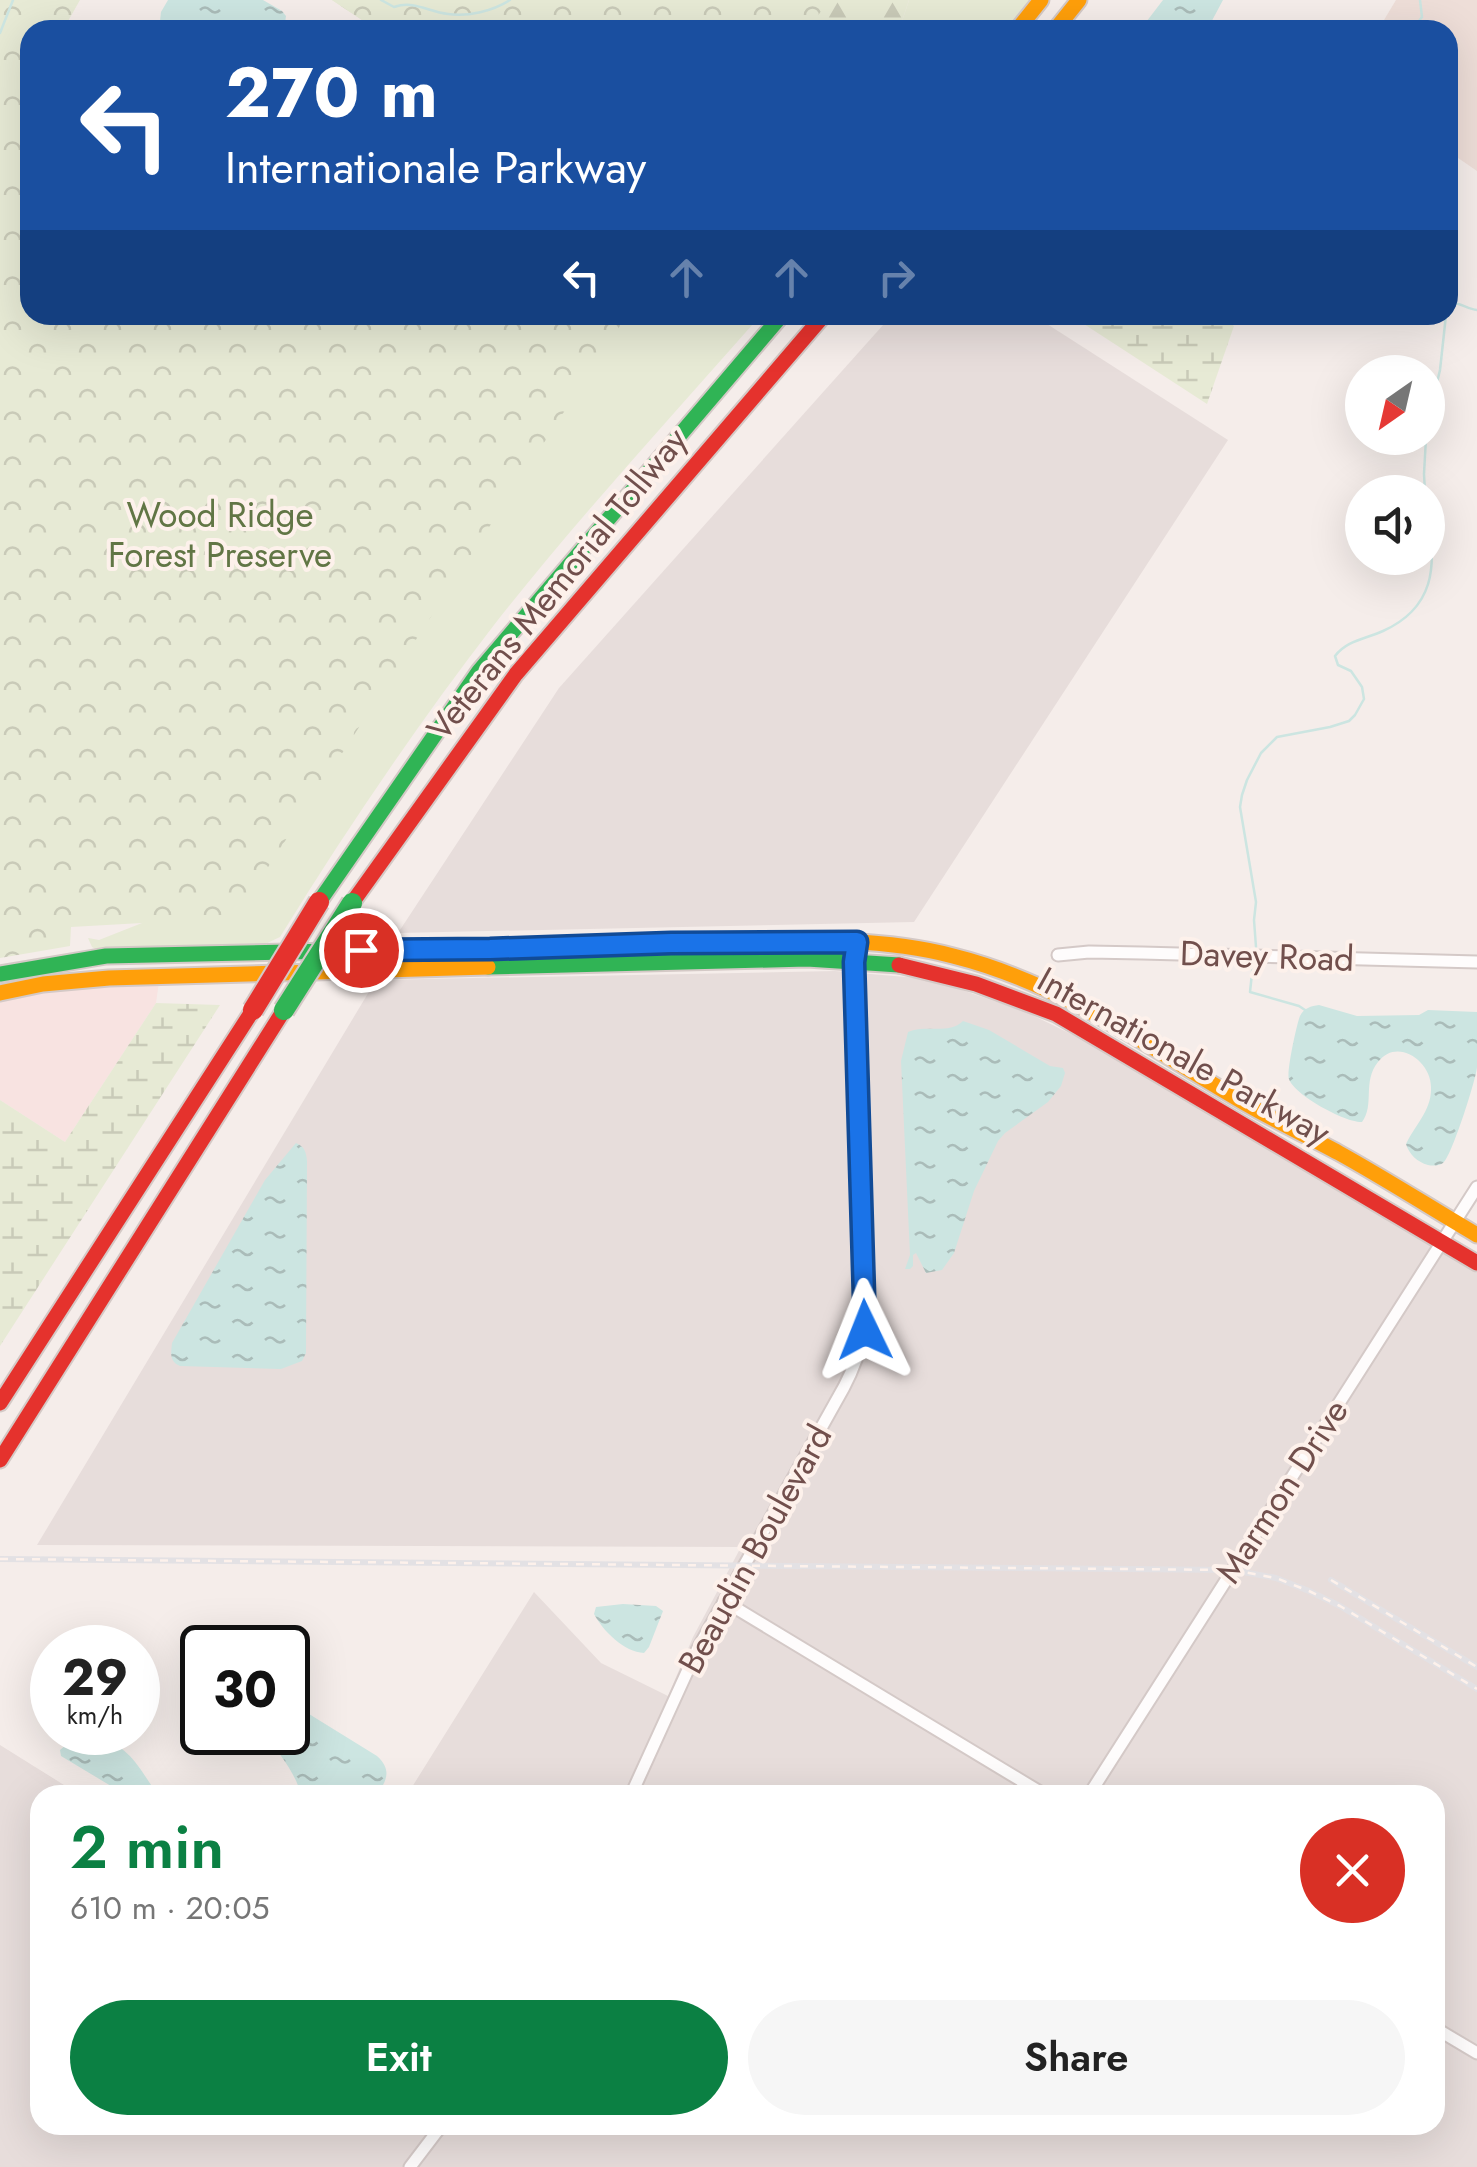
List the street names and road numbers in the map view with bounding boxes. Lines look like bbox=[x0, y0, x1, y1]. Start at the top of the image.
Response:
street label: Veterans Memorial Tollway bbox=[415, 416, 699, 751]
street label: Davey Road bbox=[1179, 928, 1355, 984]
street label: Internationale Parkway bbox=[1029, 955, 1340, 1158]
street label: Marmon Drive bbox=[1204, 1389, 1360, 1593]
street label: Beaudin Boulevard bbox=[666, 1416, 844, 1682]

